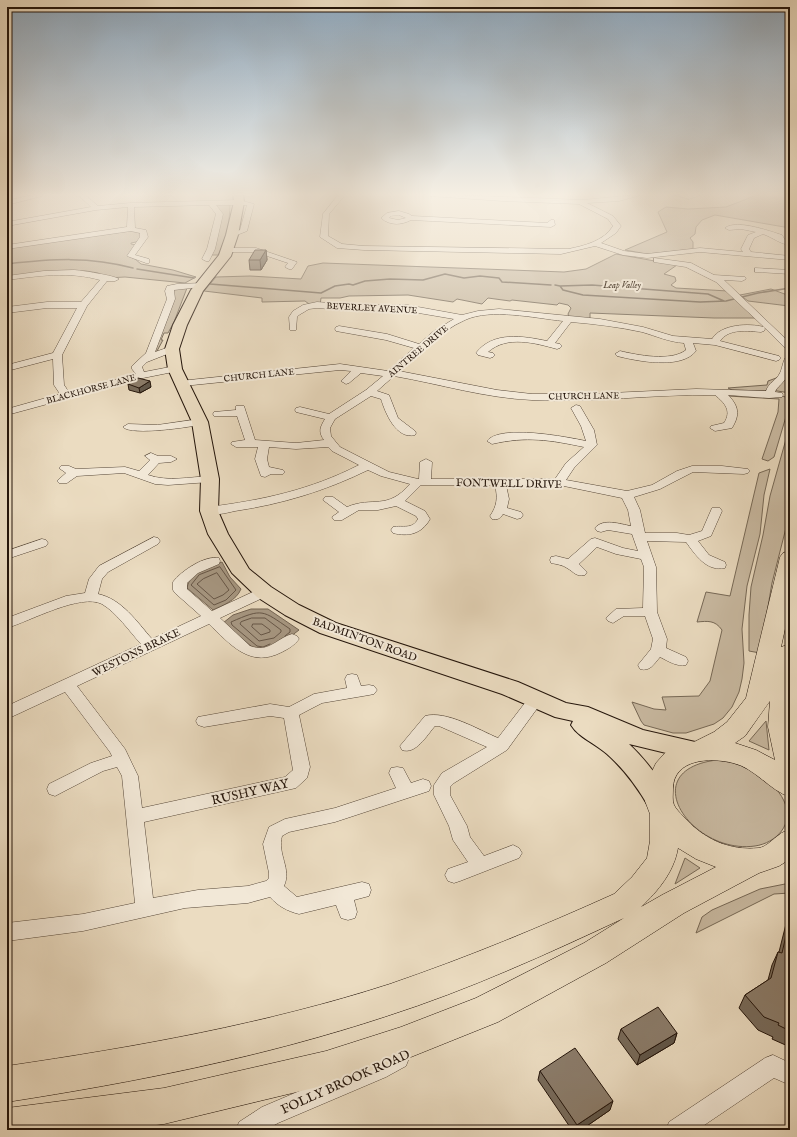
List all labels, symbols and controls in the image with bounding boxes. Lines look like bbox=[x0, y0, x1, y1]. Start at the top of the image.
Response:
park label: Leap Valley bbox=[602, 280, 641, 291]
street label: BEVERLEY AVENUE bbox=[326, 301, 418, 316]
street label: AINTREE DRIVE bbox=[385, 323, 451, 380]
street label: CHURCH LANE bbox=[223, 366, 295, 385]
street label: BLACKHORSE LANE bbox=[45, 372, 137, 407]
street label: CHURCH LANE bbox=[548, 390, 620, 403]
street label: FONTWELL DRIVE bbox=[456, 476, 563, 492]
street label: BADMINTON ROAD bbox=[310, 615, 419, 665]
street label: WESTONS BRAKE bbox=[90, 625, 183, 680]
street label: RUSHY WAY bbox=[210, 775, 292, 810]
street label: FOLLY BROOK ROAD bbox=[278, 1046, 413, 1119]

